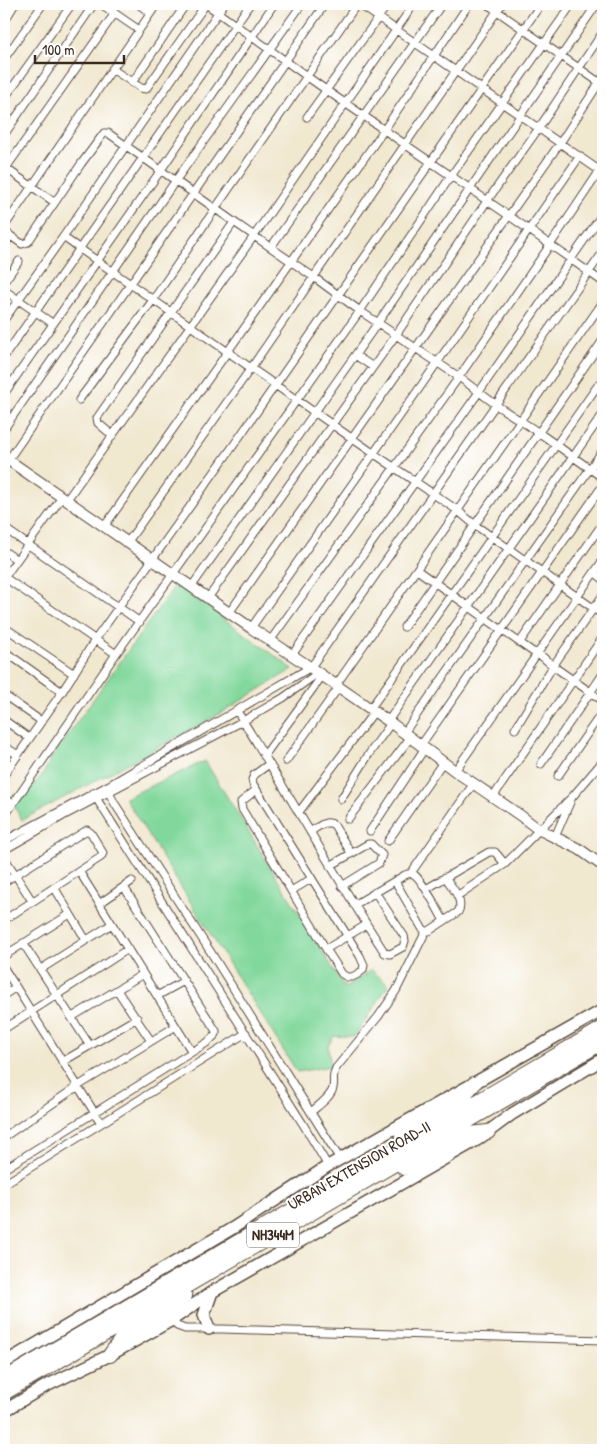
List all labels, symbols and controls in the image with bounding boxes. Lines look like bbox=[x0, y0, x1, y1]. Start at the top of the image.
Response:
scale bar bbox=[35, 32, 124, 64]
text: 100 m bbox=[42, 39, 75, 60]
street label: URBAN EXTENSION ROAD-II bbox=[283, 1115, 435, 1215]
road number: NH344M bbox=[247, 1222, 299, 1248]

